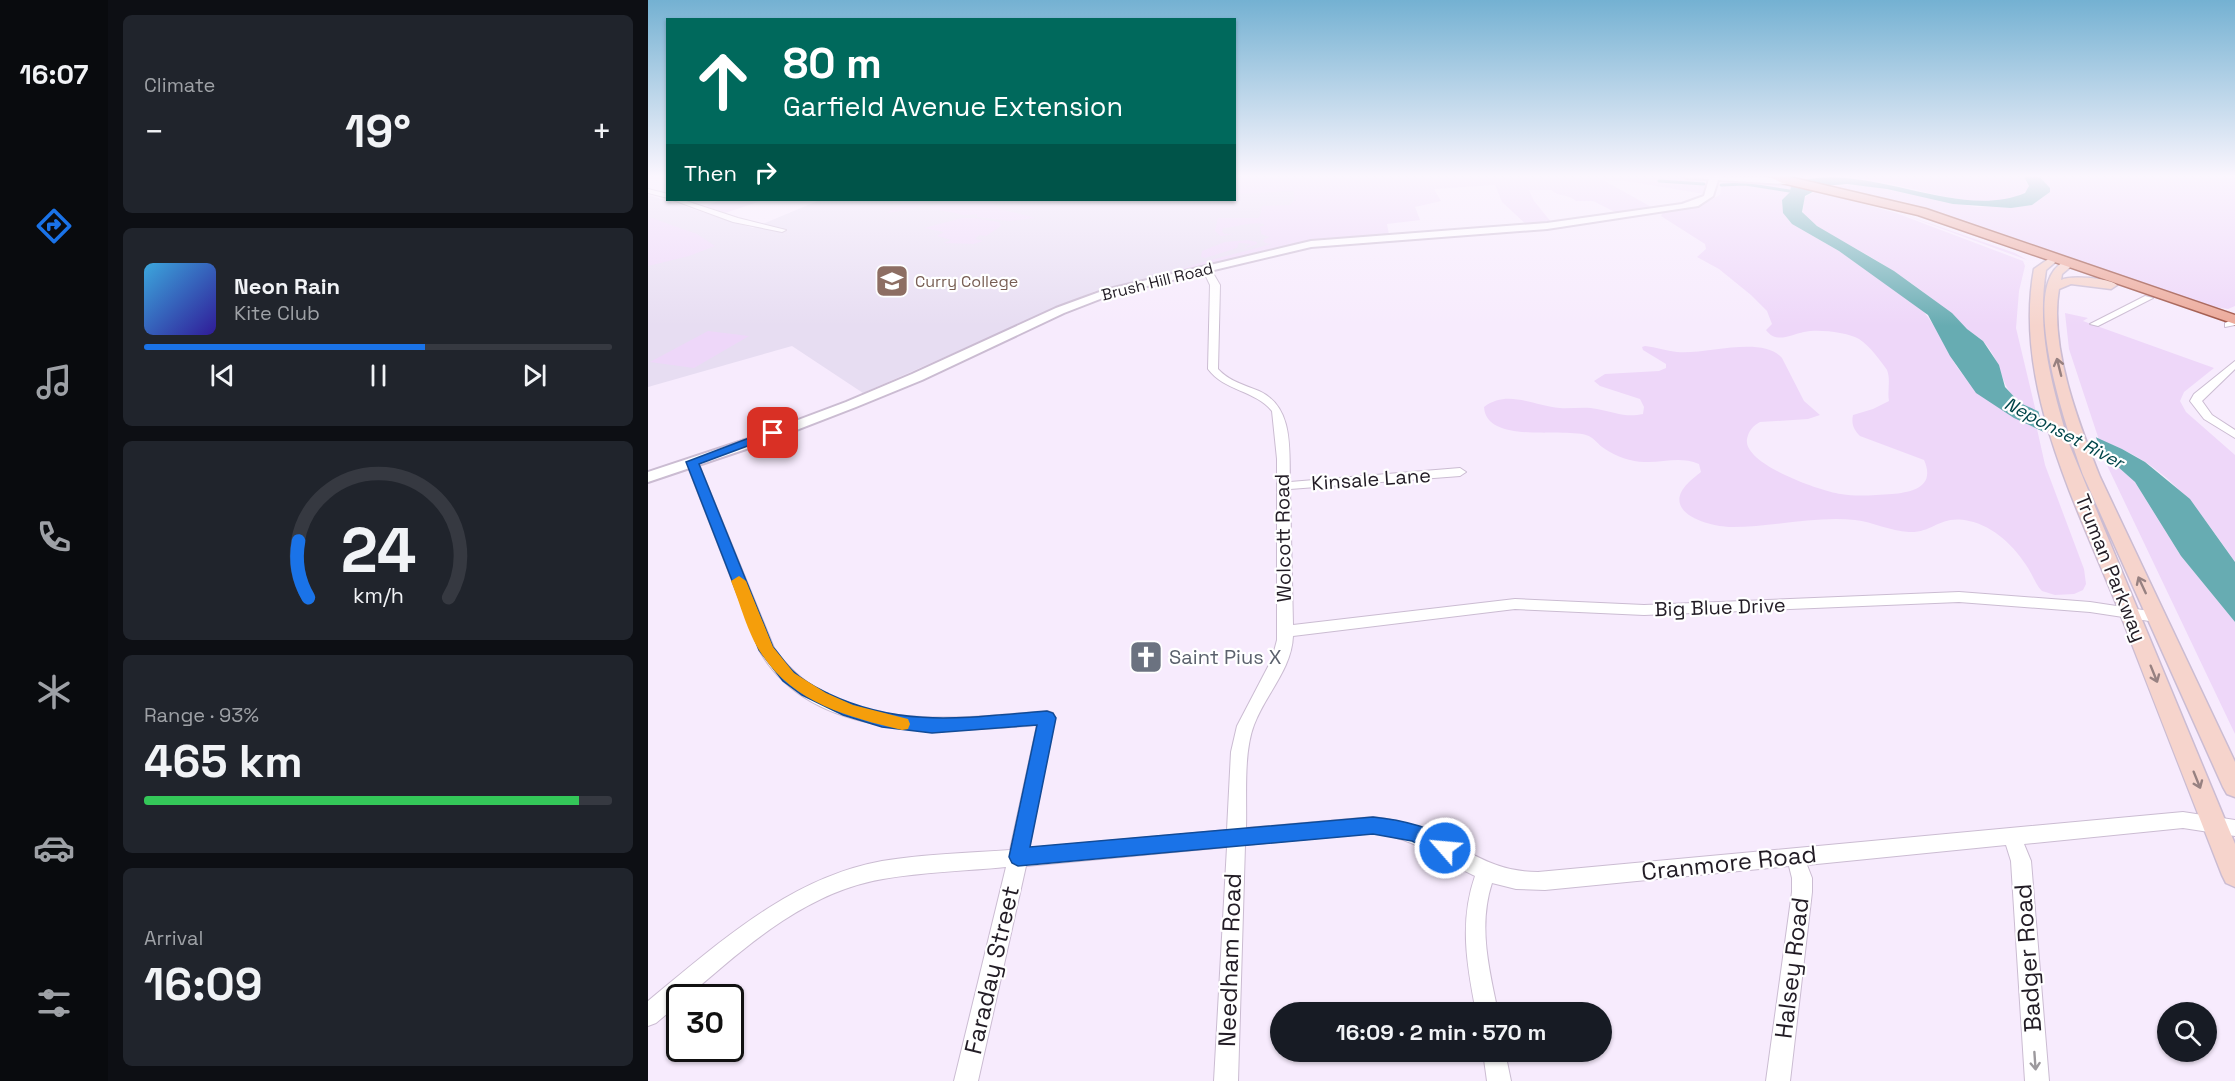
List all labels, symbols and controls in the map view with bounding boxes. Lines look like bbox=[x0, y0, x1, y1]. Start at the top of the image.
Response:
text: 80 m bbox=[783, 37, 882, 90]
icon: ahead bbox=[684, 42, 762, 120]
text: 16:07 bbox=[20, 57, 88, 92]
text: Climate bbox=[144, 72, 215, 98]
text: Garfield Avenue Extension bbox=[783, 89, 1123, 124]
text: 19° bbox=[345, 103, 411, 160]
text: − bbox=[144, 111, 164, 153]
text: + bbox=[592, 111, 612, 153]
icon: right bbox=[749, 156, 782, 189]
text: Then bbox=[684, 159, 737, 187]
icon: directions bbox=[33, 205, 75, 247]
street label: Brush Hill Road bbox=[1099, 257, 1215, 306]
school or university icon: Curry College bbox=[874, 263, 910, 299]
place label: Curry College bbox=[915, 271, 1018, 292]
text: Neon Rain bbox=[234, 272, 340, 300]
text: Kite Club bbox=[234, 300, 320, 326]
one-way arrow bbox=[2052, 357, 2064, 376]
icon: previous bbox=[206, 359, 239, 392]
icon: pause bbox=[362, 359, 395, 392]
icon: next bbox=[518, 359, 551, 392]
icon: music bbox=[33, 361, 75, 403]
water label: Neponset River bbox=[2001, 392, 2130, 475]
pin bbox=[747, 407, 798, 458]
icon: arrive bbox=[756, 416, 789, 449]
street label: Kinsale Lane bbox=[1310, 462, 1432, 496]
street label: Wolcott Road bbox=[1269, 473, 1297, 603]
street label: Truman Parkway bbox=[2070, 490, 2152, 646]
text: 24 bbox=[340, 511, 416, 590]
icon: phone bbox=[33, 516, 75, 558]
one-way arrow bbox=[2135, 576, 2147, 594]
text: km/h bbox=[352, 582, 404, 609]
street label: Big Blue Drive bbox=[1654, 592, 1786, 622]
church icon: Saint Pius X bbox=[1128, 639, 1164, 675]
place label: Saint Pius X bbox=[1169, 644, 1282, 670]
one-way arrow bbox=[2149, 664, 2160, 682]
icon: climate bbox=[33, 671, 75, 713]
text: Range · 93% bbox=[144, 702, 259, 728]
text: 465 km bbox=[144, 733, 303, 790]
one-way arrow bbox=[2192, 770, 2203, 789]
position arrow bbox=[1413, 816, 1477, 880]
icon: car bbox=[33, 827, 75, 869]
street label: Cranmore Road bbox=[1640, 838, 1818, 887]
street label: Needham Road bbox=[1211, 872, 1248, 1047]
street label: Faraday Street bbox=[957, 883, 1026, 1057]
street label: Badger Road bbox=[2007, 883, 2048, 1033]
street label: Halsey Road bbox=[1767, 896, 1816, 1040]
text: Arrival bbox=[144, 925, 203, 951]
text: 16:09 bbox=[144, 956, 263, 1013]
icon: filters bbox=[33, 982, 75, 1024]
speed limit sign: 30 bbox=[666, 984, 744, 1062]
map controls bbox=[2157, 1002, 2217, 1062]
button: search bbox=[2157, 1002, 2217, 1062]
text: 16:09 · 2 min · 570 m bbox=[1336, 1018, 1546, 1046]
one-way arrow bbox=[2030, 1051, 2041, 1071]

